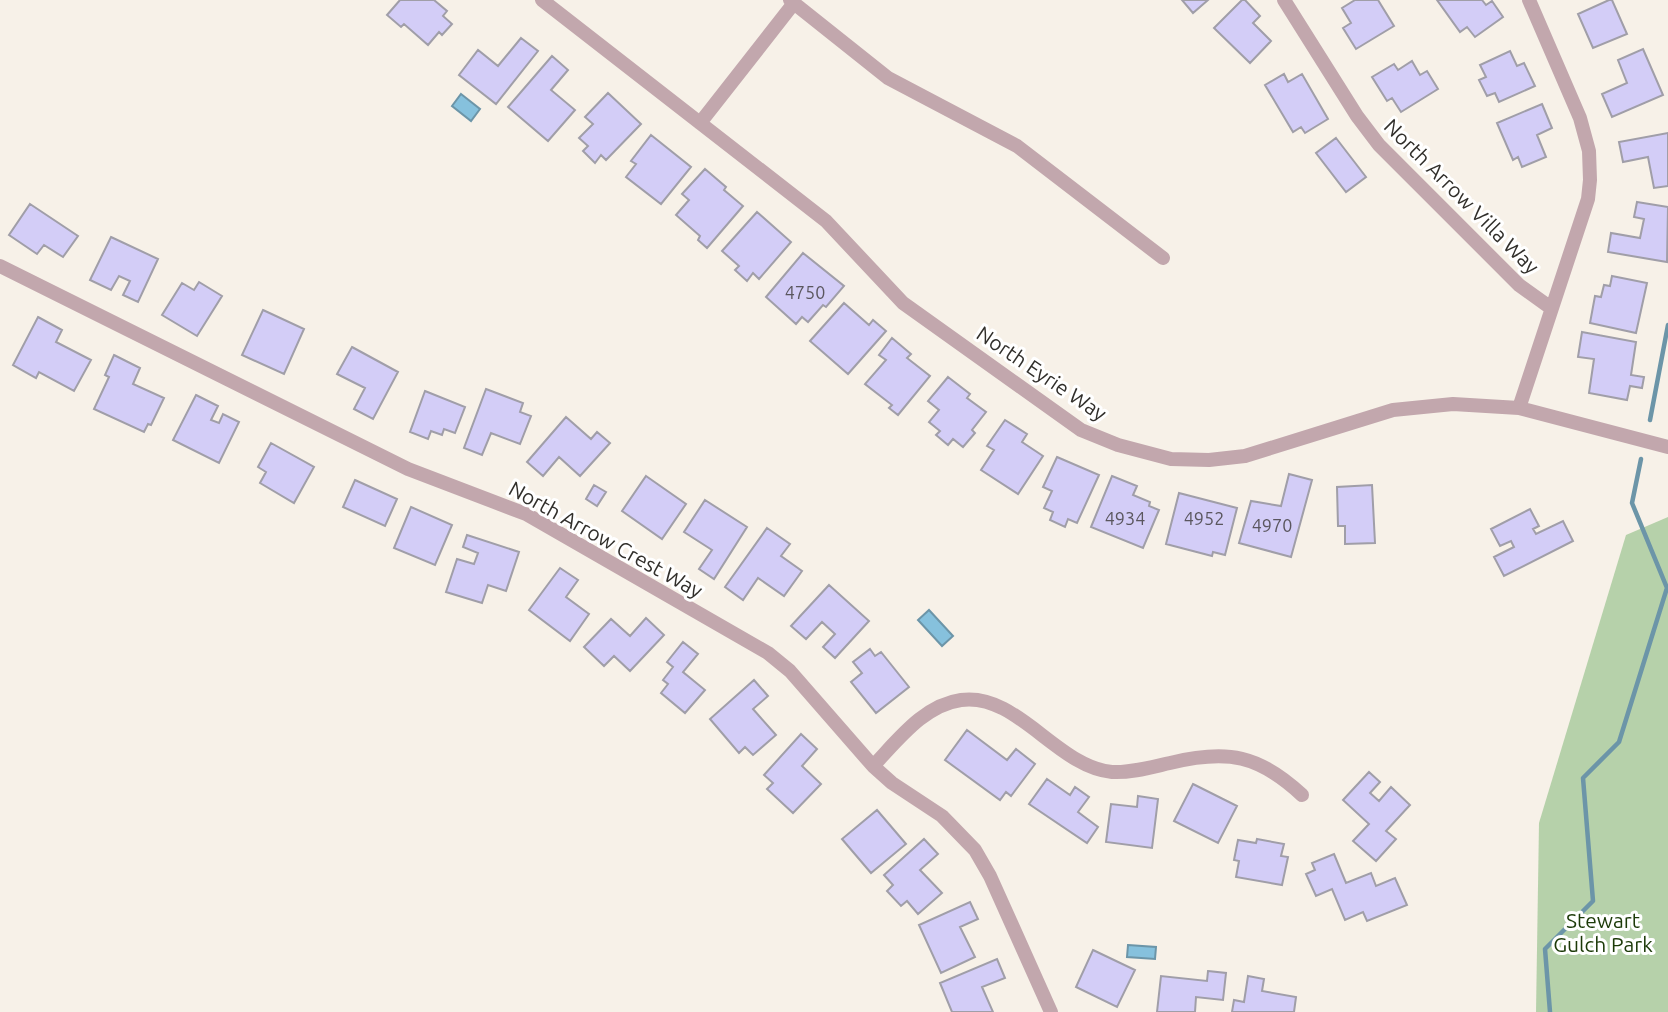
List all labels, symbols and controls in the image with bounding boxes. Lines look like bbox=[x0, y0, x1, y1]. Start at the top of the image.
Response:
street label: North Arrow Villa Way bbox=[1380, 114, 1544, 278]
house number: 4750 bbox=[785, 282, 825, 302]
street label: North Eyrie Way bbox=[973, 321, 1111, 425]
street label: North Arrow Crest Way bbox=[505, 476, 707, 602]
house number: 4934 bbox=[1105, 508, 1145, 528]
house number: 4952 bbox=[1184, 508, 1224, 528]
house number: 4970 bbox=[1252, 515, 1292, 535]
park label: Stewart Gulch Park bbox=[1553, 908, 1653, 956]

